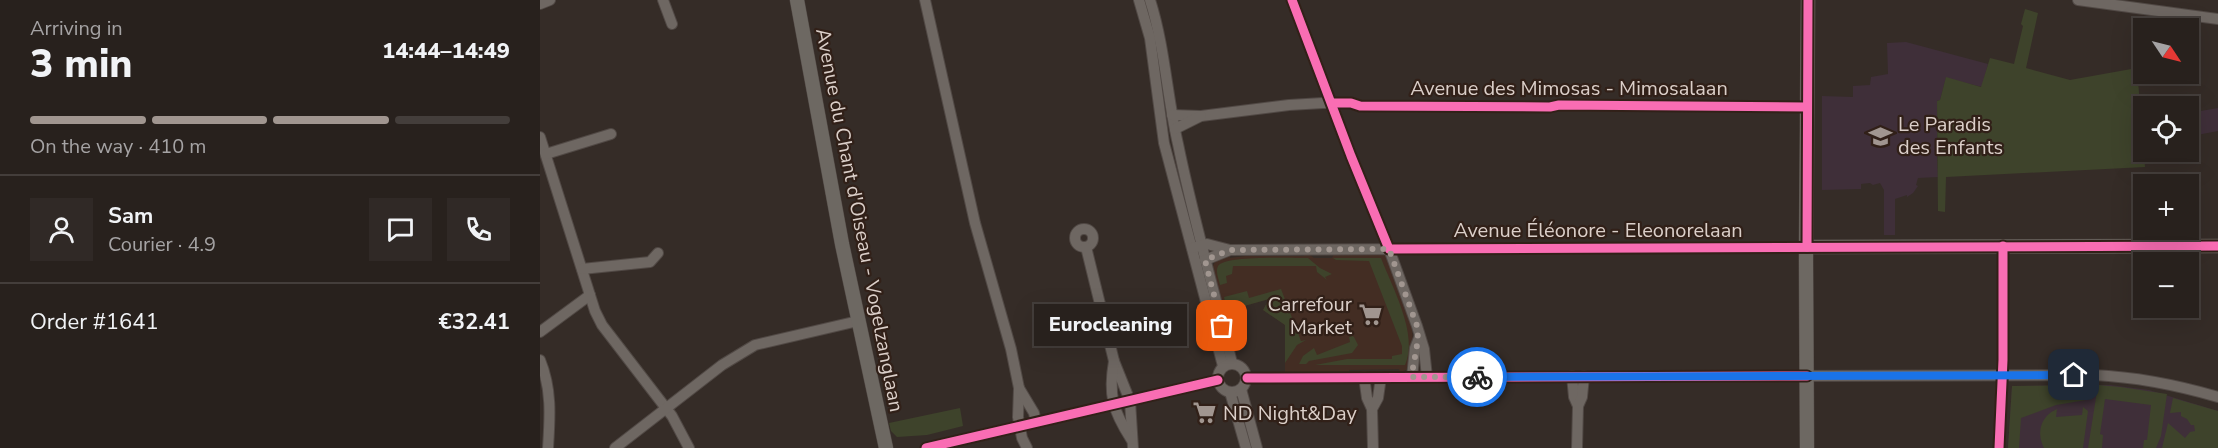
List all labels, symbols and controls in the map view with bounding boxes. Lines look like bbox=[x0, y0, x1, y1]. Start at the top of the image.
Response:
text: Arriving in bbox=[30, 15, 123, 42]
north arrow bbox=[2133, 18, 2199, 84]
map controls bbox=[2133, 18, 2199, 318]
street label: Avenue du Chant d'Oiseau - Vogelzanglaan bbox=[809, 26, 910, 414]
text: 14:44–14:49 bbox=[382, 36, 510, 66]
text: 3 min bbox=[30, 38, 133, 91]
street label: Avenue des Mimosas - Mimosalaan bbox=[1410, 75, 1728, 102]
button: locate bbox=[2133, 96, 2199, 162]
place label: Le Paradis des Enfants bbox=[1898, 111, 2003, 161]
school or university icon: Le Paradis des Enfants bbox=[1867, 123, 1893, 149]
text: On the way · 410 m bbox=[30, 133, 206, 160]
button: + bbox=[2133, 174, 2199, 240]
button: person bbox=[30, 198, 93, 261]
button: chat bbox=[369, 198, 432, 261]
button: phone bbox=[447, 198, 510, 261]
text: Sam bbox=[108, 201, 153, 231]
street label: Avenue Éléonore - Eleonorelaan bbox=[1453, 217, 1743, 244]
text: Courier · 4.9 bbox=[108, 231, 216, 258]
button: − bbox=[2133, 252, 2199, 318]
place label: Carrefour Market bbox=[1268, 291, 1353, 341]
pin bbox=[1196, 300, 1247, 351]
supermarket icon: Carrefour Market bbox=[1357, 302, 1383, 328]
callout: Eurocleaning bbox=[1033, 305, 1186, 347]
text: Order #1641 bbox=[30, 307, 159, 337]
text: €32.41 bbox=[439, 307, 510, 337]
icon: bag bbox=[1205, 309, 1238, 342]
text: Eurocleaning bbox=[1049, 311, 1172, 338]
courier bbox=[1447, 347, 1507, 407]
pin bbox=[2048, 349, 2099, 400]
icon: home bbox=[2057, 358, 2090, 391]
icon: bike bbox=[1461, 361, 1494, 394]
supermarket icon: ND Night&Day bbox=[1192, 400, 1218, 426]
place label: ND Night&Day bbox=[1223, 400, 1357, 427]

